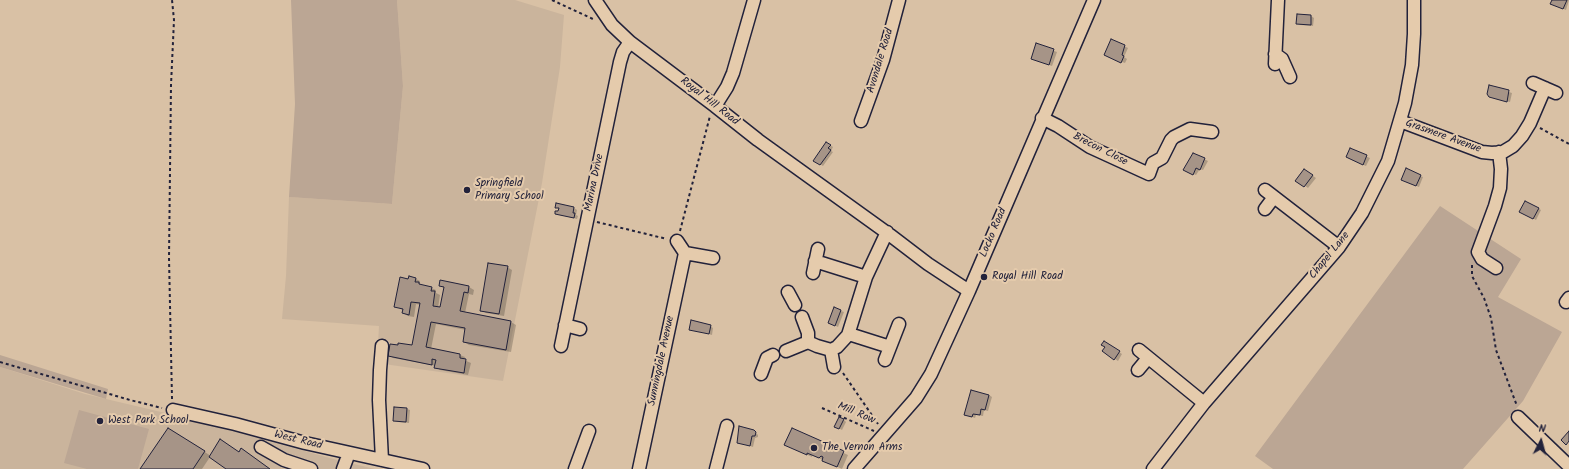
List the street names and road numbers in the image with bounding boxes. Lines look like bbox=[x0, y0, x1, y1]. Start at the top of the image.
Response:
street label: Avondale Road bbox=[865, 27, 897, 95]
street label: Royal Hill Road bbox=[677, 75, 741, 129]
street label: Grasmere Avenue bbox=[1403, 117, 1483, 157]
street label: Brecon Close bbox=[1070, 131, 1130, 169]
street label: Marina Drive bbox=[582, 153, 608, 213]
street label: Locko Road bbox=[978, 206, 1010, 260]
street label: Chapel Lane bbox=[1307, 230, 1353, 282]
street label: Sunningdale Avenue bbox=[646, 315, 678, 407]
street label: Mill Row bbox=[835, 400, 877, 428]
street label: West Road bbox=[273, 429, 323, 453]

